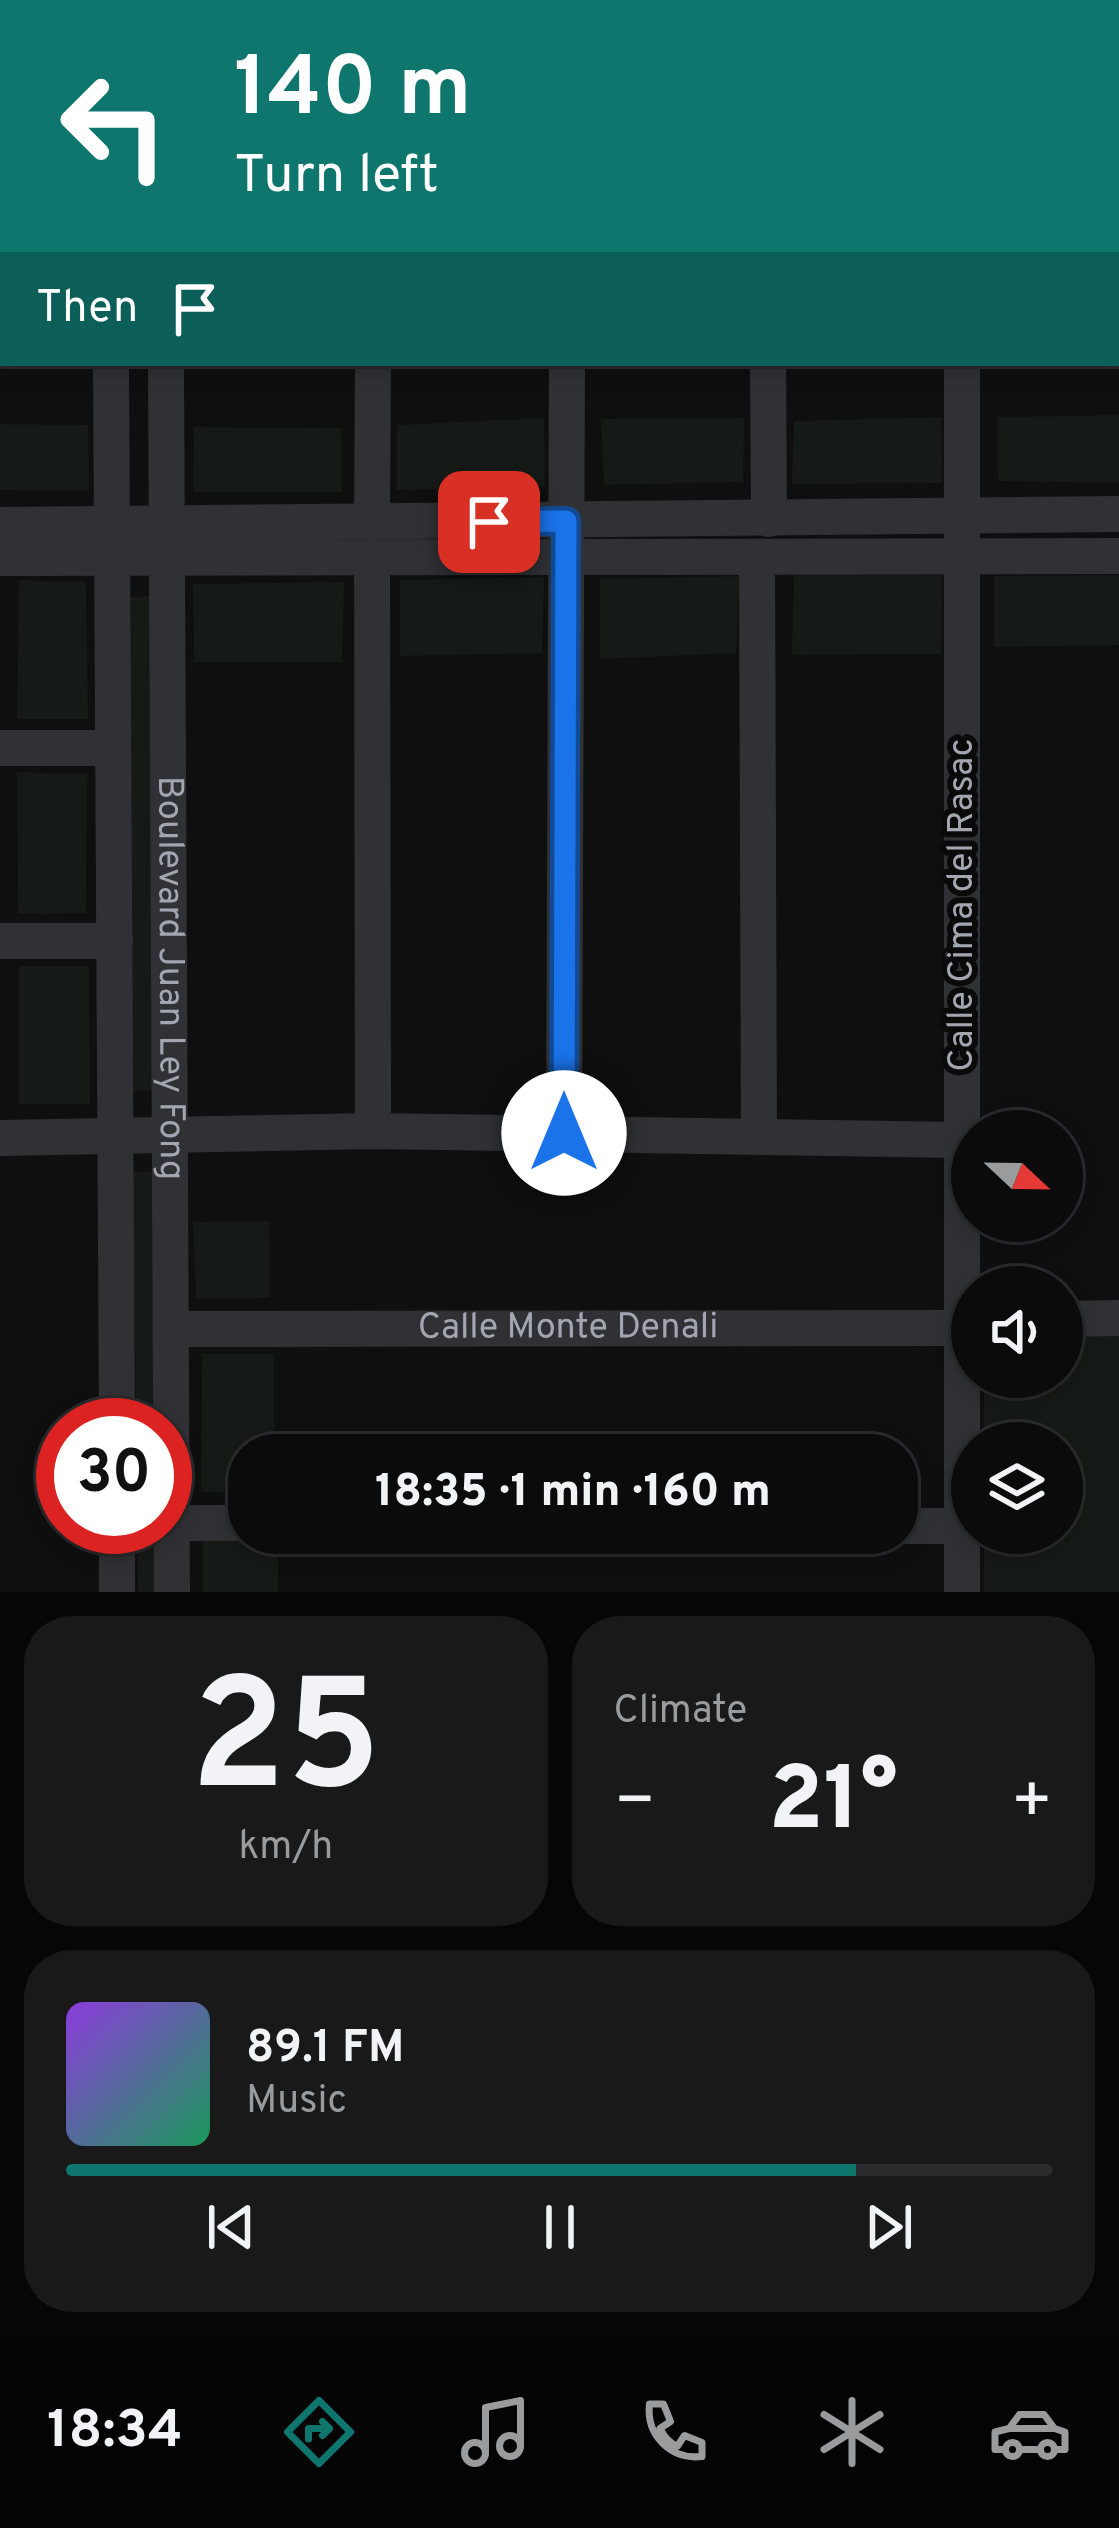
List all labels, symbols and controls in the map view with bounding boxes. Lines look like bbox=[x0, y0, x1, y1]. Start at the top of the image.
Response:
text: 140 m bbox=[234, 39, 471, 145]
icon: left bbox=[36, 48, 192, 204]
text: Turn left bbox=[234, 143, 439, 212]
icon: arrive bbox=[162, 276, 228, 342]
text: Then bbox=[36, 281, 138, 338]
pin bbox=[438, 471, 540, 573]
icon: arrive bbox=[456, 489, 522, 555]
street label: Calle Cima del Rasac bbox=[940, 738, 986, 1072]
street label: Boulevard Juan Ley Fong bbox=[145, 776, 193, 1180]
position arrow bbox=[501, 1070, 627, 1196]
north arrow bbox=[951, 1110, 1083, 1242]
map controls bbox=[951, 1110, 1083, 1554]
button: sound bbox=[951, 1266, 1083, 1398]
street label: Calle Monte Denali bbox=[418, 1305, 718, 1352]
speed limit sign: 30 bbox=[36, 1398, 192, 1554]
button: layers bbox=[951, 1422, 1083, 1554]
text: 18:35 · 1 min · 160 m bbox=[375, 1465, 771, 1522]
text: 25 bbox=[190, 1647, 381, 1845]
text: Climate bbox=[614, 1688, 747, 1737]
text: 21° bbox=[769, 1748, 898, 1861]
text: − bbox=[614, 1763, 656, 1846]
text: + bbox=[1010, 1763, 1053, 1846]
text: km/h bbox=[238, 1824, 333, 1873]
text: 89.1 FM bbox=[246, 2021, 404, 2078]
text: Music bbox=[246, 2078, 347, 2127]
icon: previous bbox=[198, 2194, 264, 2260]
icon: pause bbox=[527, 2194, 593, 2260]
icon: next bbox=[856, 2194, 922, 2260]
icon: directions bbox=[277, 2390, 361, 2474]
icon: music bbox=[454, 2390, 538, 2474]
icon: phone bbox=[632, 2390, 716, 2474]
icon: climate bbox=[810, 2390, 894, 2474]
icon: car bbox=[988, 2390, 1072, 2474]
text: 18:34 bbox=[47, 2398, 183, 2467]

